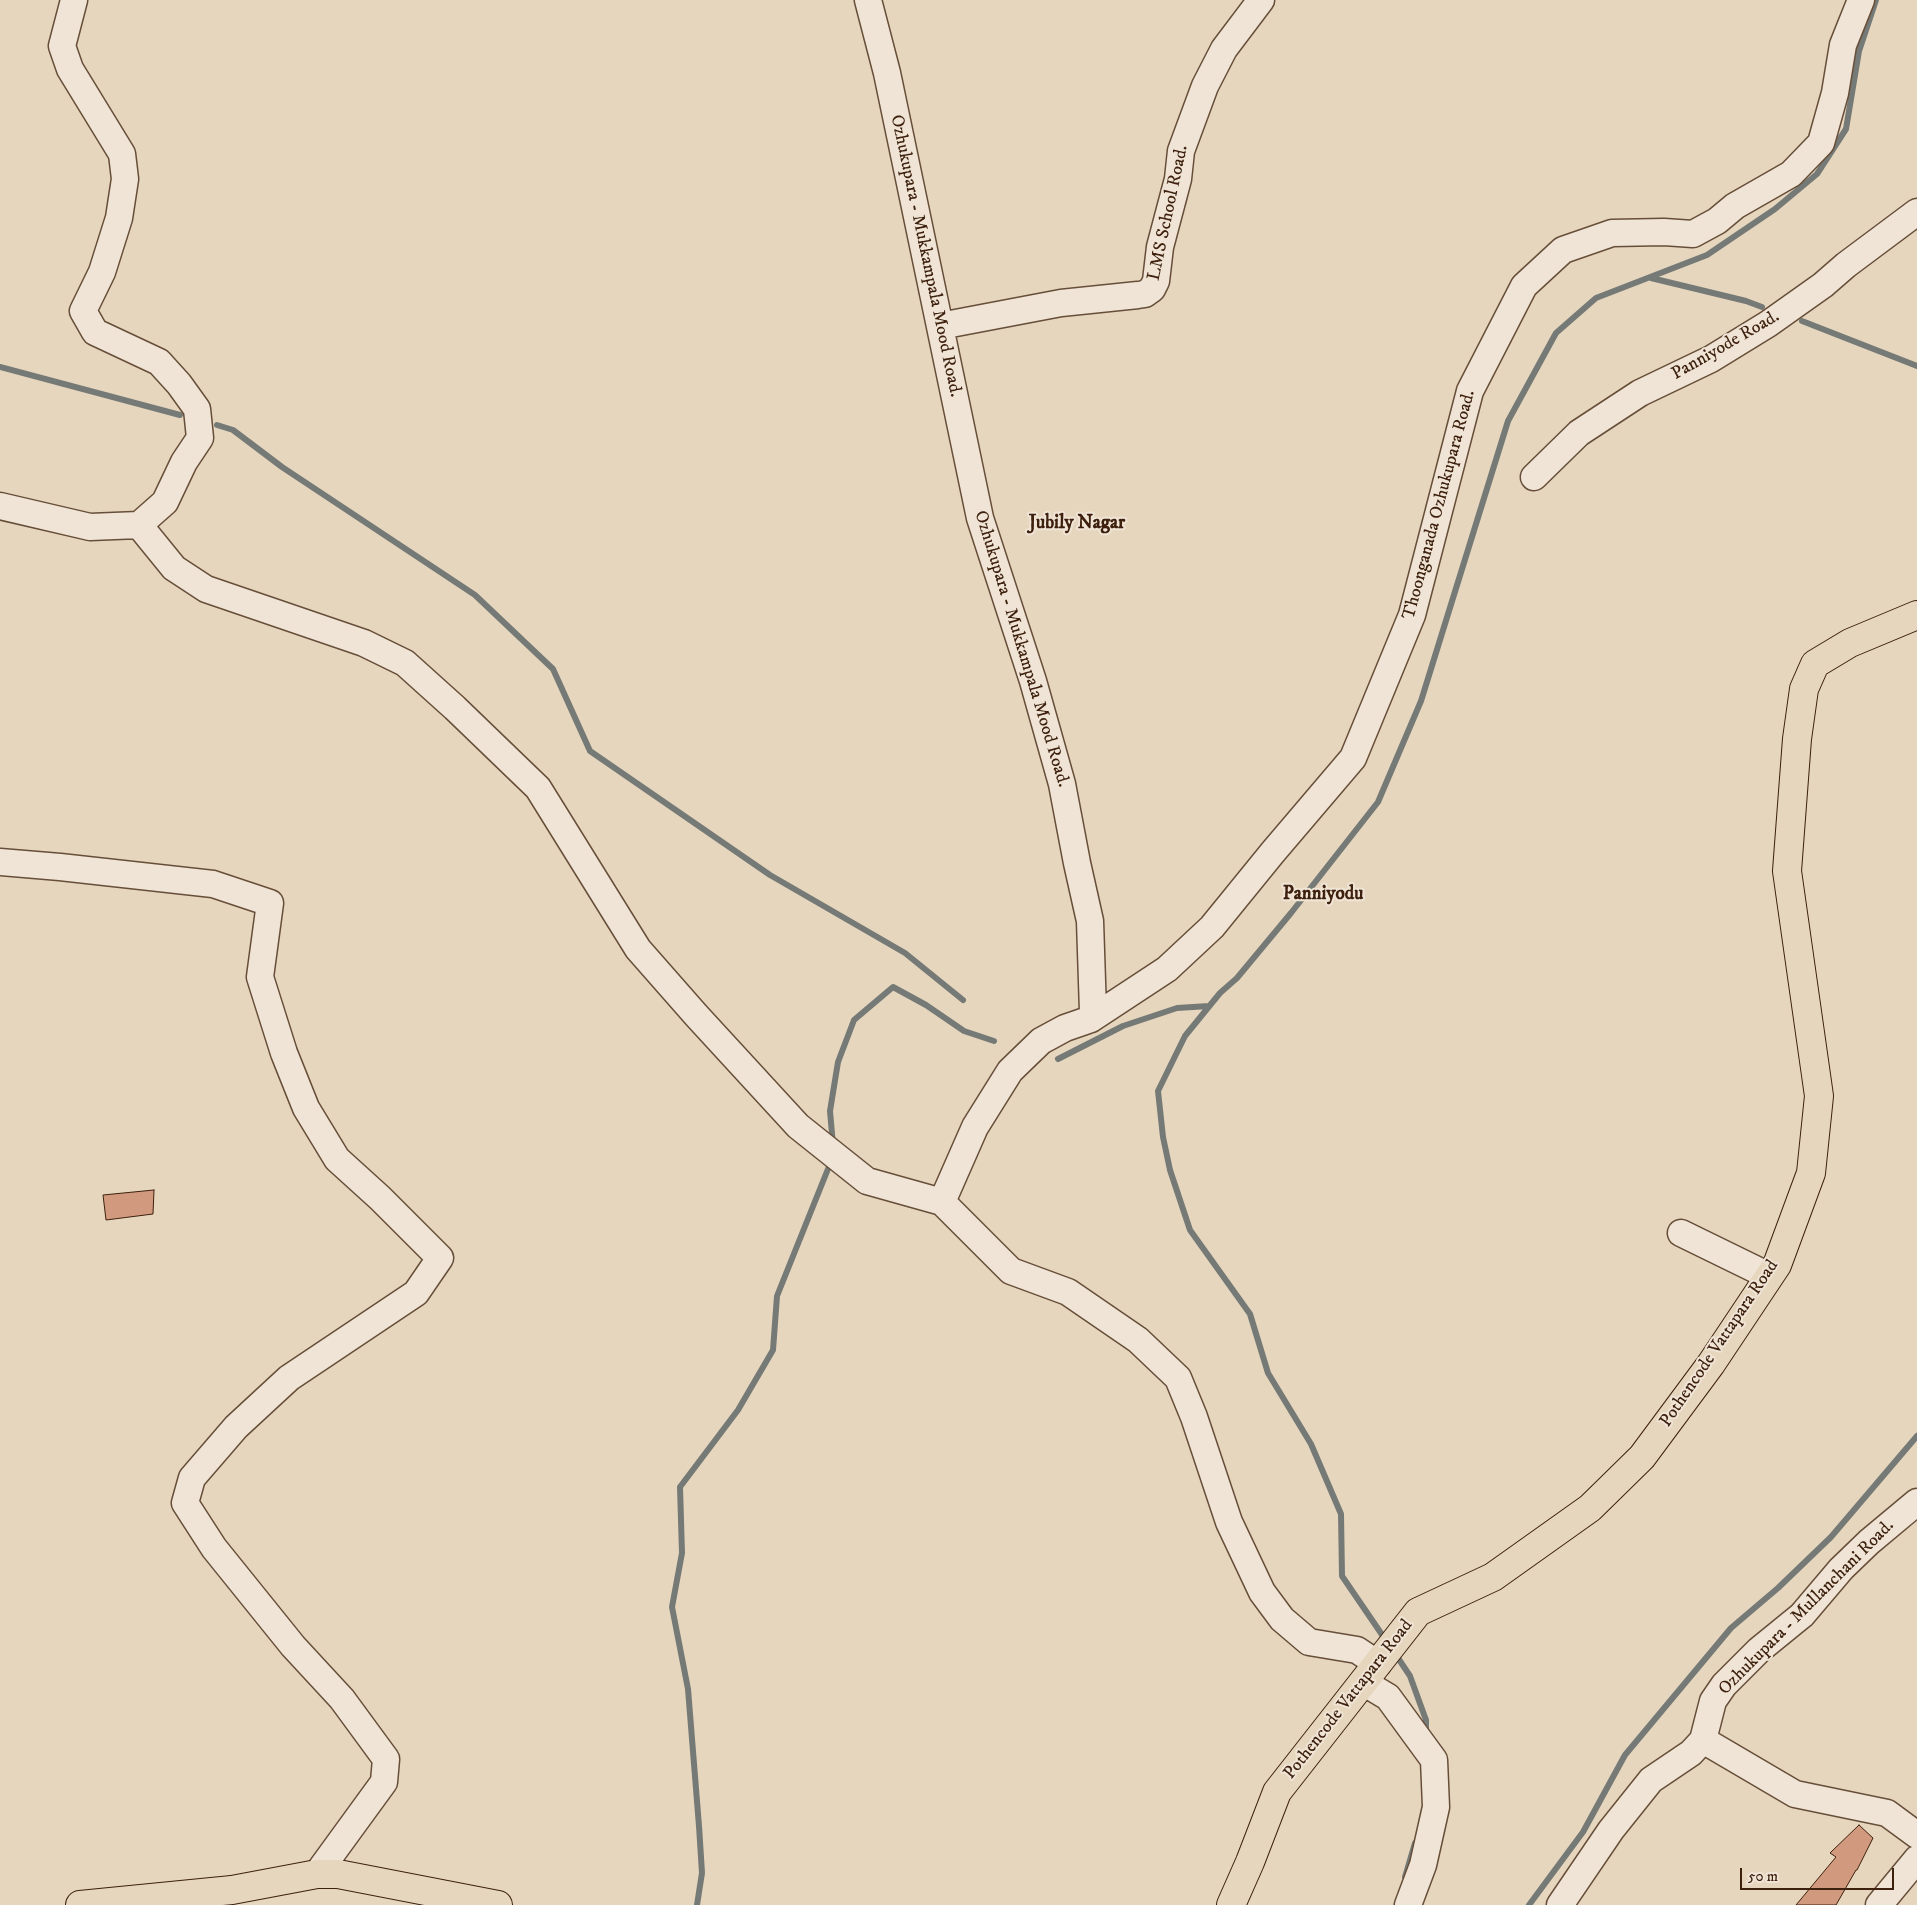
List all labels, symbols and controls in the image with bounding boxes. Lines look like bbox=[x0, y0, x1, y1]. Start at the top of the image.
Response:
street label: Ozhukupara - Mukkampala Mood Road. bbox=[885, 113, 965, 399]
street label: LMS School Road. bbox=[1144, 143, 1194, 283]
street label: Panniyode Road. bbox=[1668, 306, 1784, 386]
street label: Thoonganada Ozhukupara Road. bbox=[1399, 388, 1481, 622]
street label: Ozhukupara - Mukkampala Mood Road. bbox=[969, 508, 1073, 790]
district label: Jubily Nagar bbox=[1029, 513, 1125, 535]
district label: Panniyodu bbox=[1283, 884, 1363, 906]
street label: Pothencode Vattapara Road bbox=[1656, 1256, 1784, 1432]
street label: Ozhukupara - Mullanchani Road. bbox=[1715, 1516, 1899, 1700]
street label: Pothencode Vattapara Road bbox=[1280, 1616, 1418, 1784]
scale bar bbox=[1742, 1858, 1896, 1890]
text: 50 m bbox=[1748, 1867, 1778, 1886]

